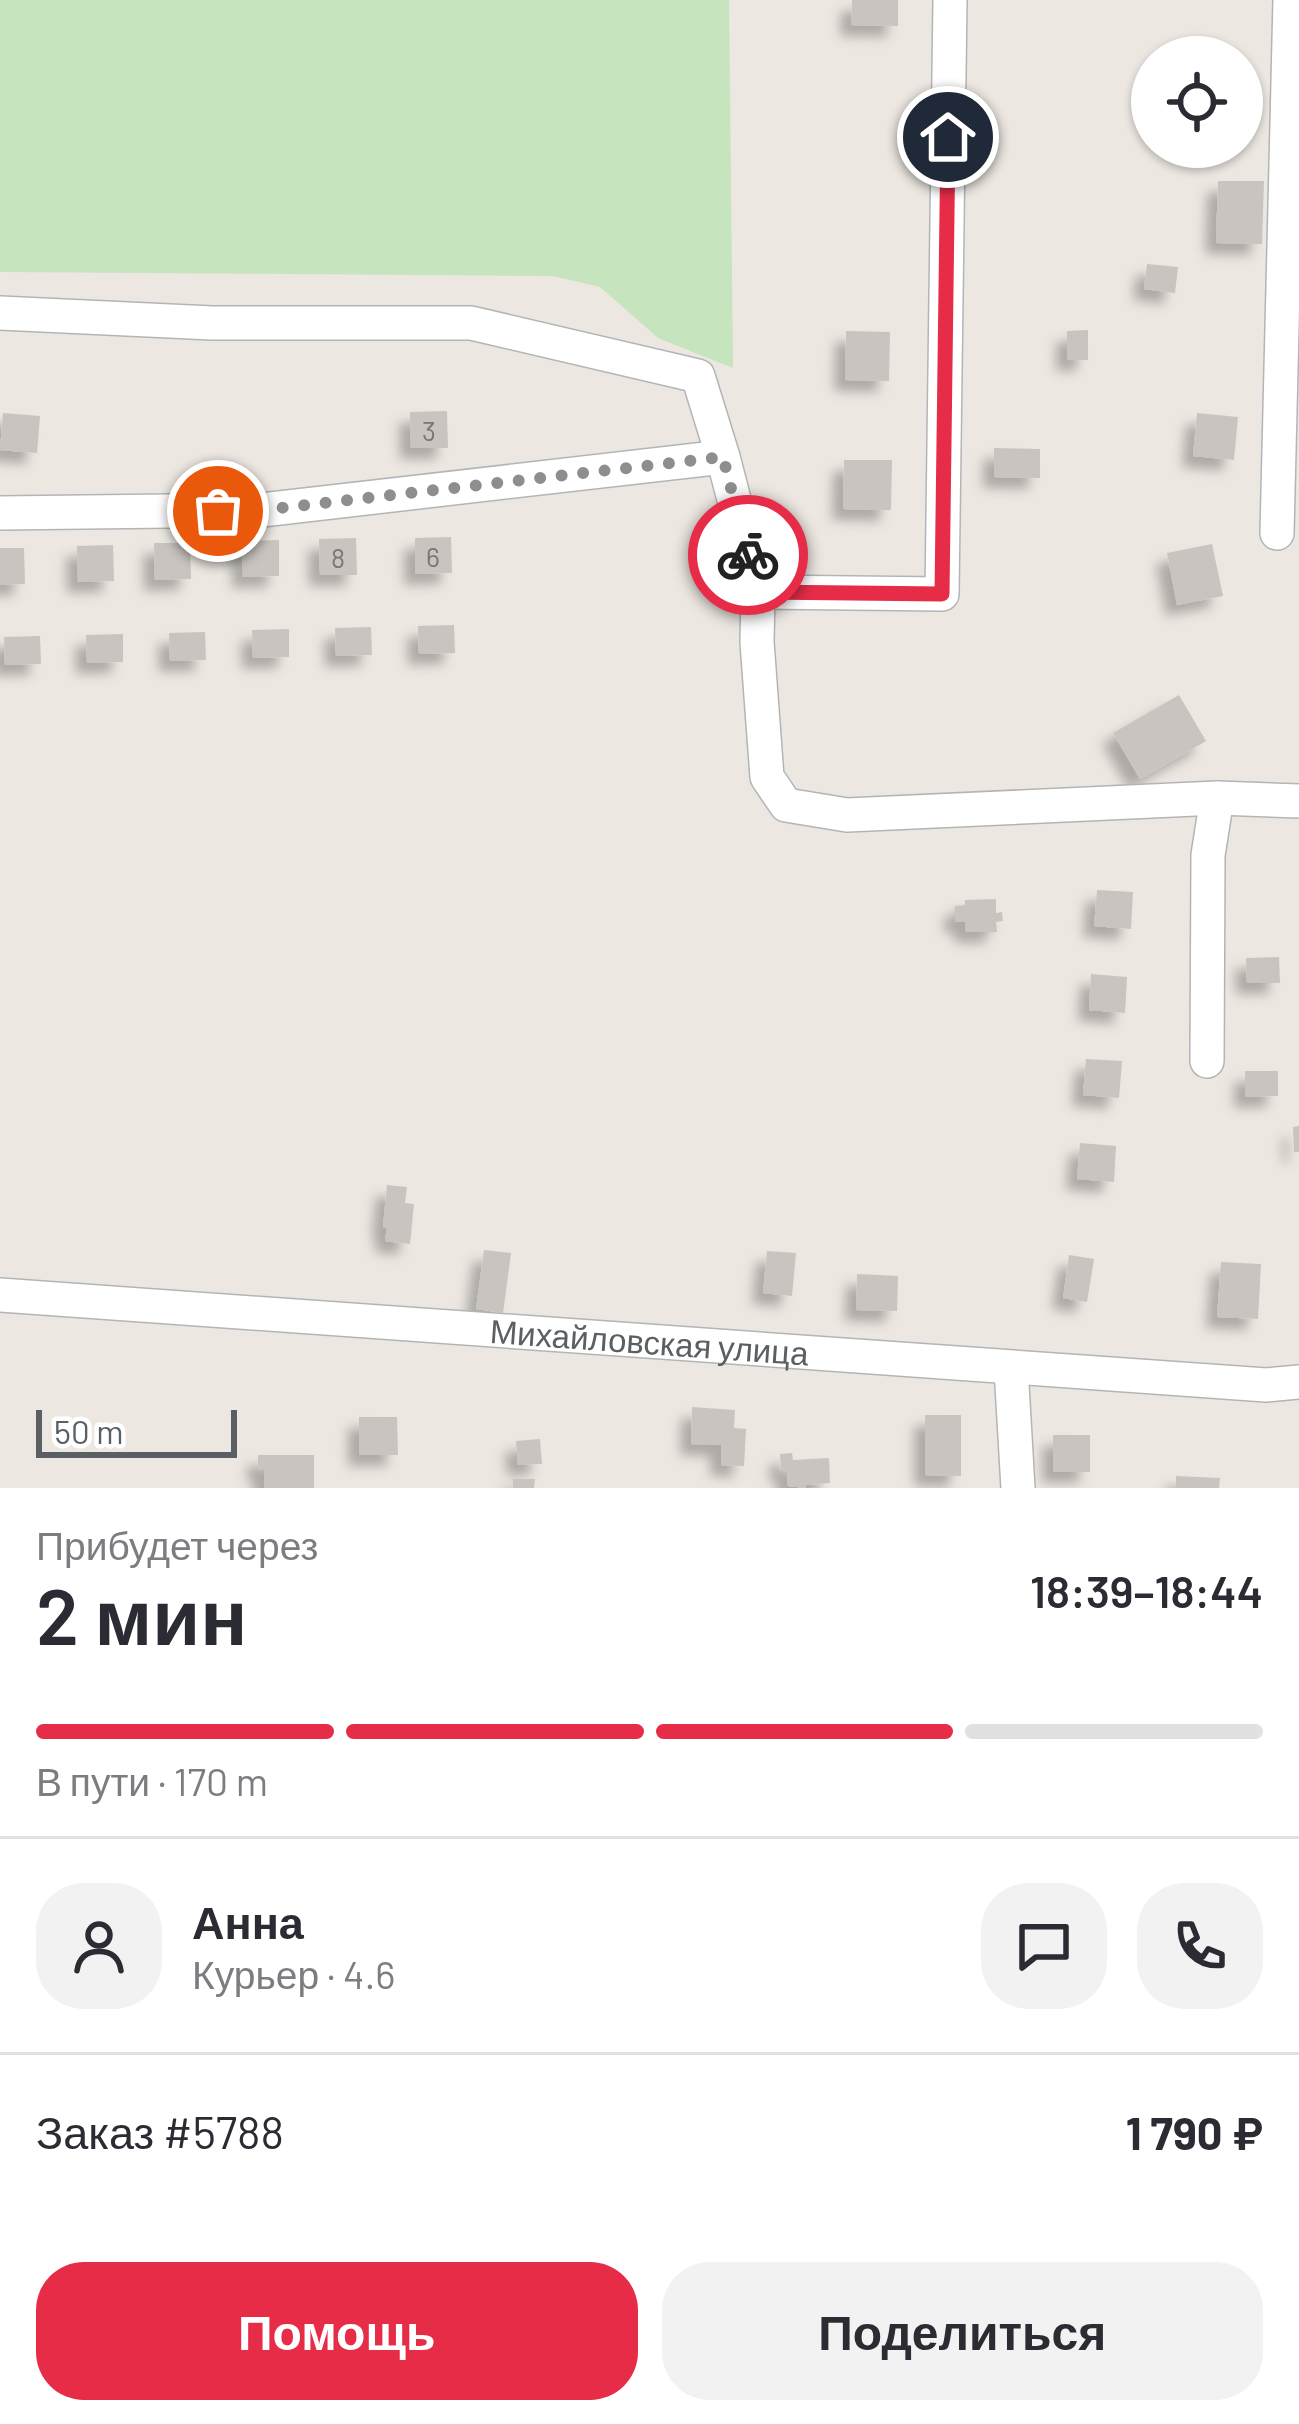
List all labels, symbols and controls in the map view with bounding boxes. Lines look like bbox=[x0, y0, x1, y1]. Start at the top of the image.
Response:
map controls bbox=[1131, 36, 1263, 168]
button: locate bbox=[1131, 36, 1263, 168]
pin bbox=[897, 86, 999, 188]
icon: home bbox=[915, 104, 981, 170]
house number: 3 bbox=[422, 414, 436, 446]
pin bbox=[167, 460, 269, 562]
icon: bag bbox=[185, 478, 251, 544]
courier bbox=[688, 495, 808, 615]
icon: bike bbox=[715, 522, 781, 588]
house number: 6 bbox=[426, 540, 440, 572]
house number: 8 bbox=[331, 541, 345, 573]
street label: Михайловская улица bbox=[489, 1310, 811, 1372]
scale bar bbox=[36, 1404, 237, 1457]
text: 50 m bbox=[54, 1411, 124, 1451]
text: Прибудет через bbox=[36, 1521, 318, 1568]
text: 18:39–18:44 bbox=[1030, 1563, 1263, 1617]
text: 2 мин bbox=[36, 1567, 247, 1661]
text: В пути · 170 m bbox=[36, 1757, 268, 1804]
button: person bbox=[36, 1883, 162, 2009]
button: chat bbox=[981, 1883, 1107, 2009]
button: phone bbox=[1137, 1883, 1263, 2009]
text: Анна bbox=[192, 1894, 304, 1948]
text: Курьер · 4.6 bbox=[192, 1950, 395, 1997]
text: Заказ #5788 bbox=[36, 2104, 284, 2158]
text: 1 790 ₽ bbox=[1126, 2105, 1263, 2159]
button: Помощь bbox=[36, 2262, 638, 2400]
button: Поделиться bbox=[662, 2262, 1263, 2400]

